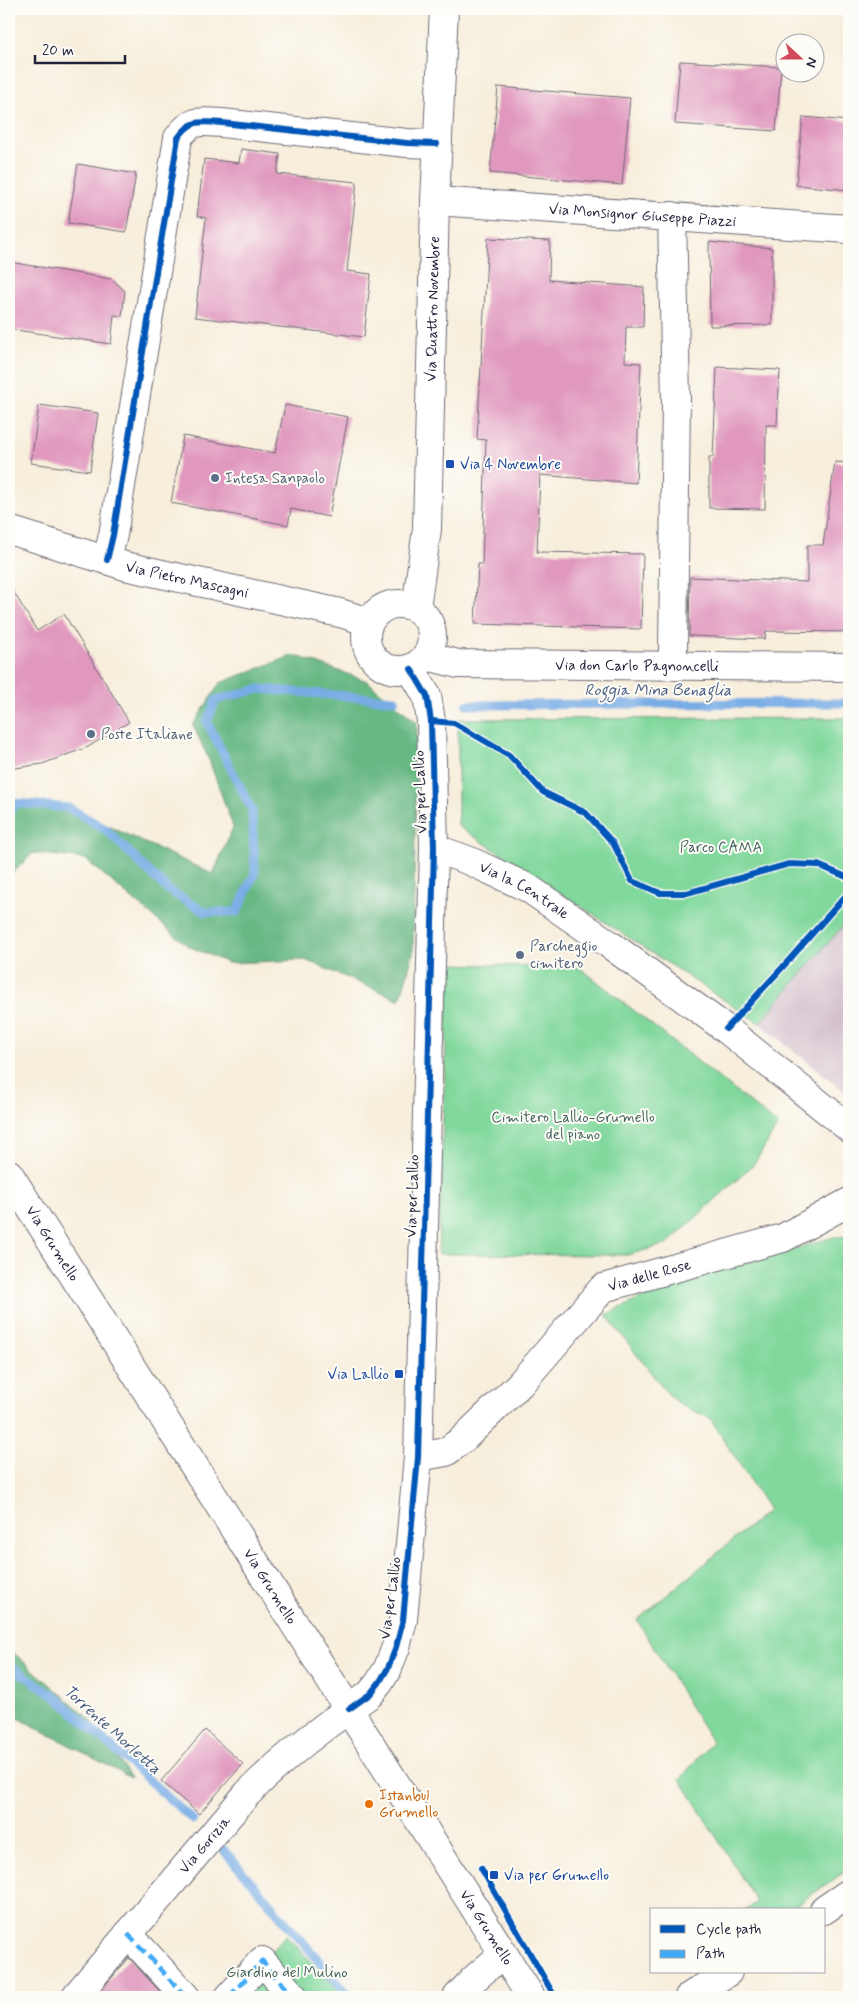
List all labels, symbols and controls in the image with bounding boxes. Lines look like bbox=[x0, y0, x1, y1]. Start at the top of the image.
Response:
scale bar bbox=[35, 32, 125, 64]
north arrow bbox=[776, 32, 826, 82]
text: 20 m bbox=[42, 41, 74, 61]
text: N bbox=[801, 55, 821, 70]
street label: Via Monsignor Giuseppe Piazzi bbox=[548, 200, 737, 232]
street label: Via Quattro Novembre bbox=[422, 236, 445, 382]
place label: Via 4 Novembre bbox=[460, 455, 561, 475]
marker: Via 4 Novembre bbox=[444, 458, 456, 470]
place label: Intesa Sanpaolo bbox=[225, 469, 325, 489]
marker: Intesa Sanpaolo bbox=[209, 472, 221, 484]
street label: Via Pietro Mascagni bbox=[124, 557, 250, 604]
street label: Via don Carlo Pagnoncelli bbox=[555, 656, 719, 677]
water label: Roggia Mina Benaglia bbox=[584, 680, 732, 703]
place label: Poste Italiane bbox=[101, 725, 193, 745]
marker: Poste Italiane bbox=[85, 728, 97, 740]
street label: Via per Lallio bbox=[410, 750, 432, 834]
park label: Parco CAMA bbox=[680, 838, 762, 858]
street label: Via la Centrale bbox=[476, 858, 573, 924]
place label: Parcheggio cimitero bbox=[530, 937, 598, 974]
marker: Parcheggio cimitero bbox=[514, 949, 526, 961]
park label: Cimitero Lallio-Grumello del piano bbox=[491, 1108, 655, 1145]
street label: Via per Lallio bbox=[402, 1154, 424, 1238]
street label: Via Grumello bbox=[21, 1202, 84, 1285]
street label: Via delle Rose bbox=[606, 1255, 693, 1297]
place label: Via Lallio bbox=[327, 1365, 389, 1385]
marker: Via Lallio bbox=[393, 1368, 405, 1380]
street label: Via Grumello bbox=[238, 1545, 301, 1628]
street label: Via per Lallio bbox=[375, 1555, 407, 1641]
water label: Torrente Morletta bbox=[59, 1681, 165, 1779]
place label: Istanbul Grumello bbox=[379, 1786, 438, 1823]
marker: Istanbul Grumello bbox=[363, 1798, 375, 1810]
street label: Via Gorizia bbox=[175, 1811, 236, 1878]
place label: Via per Grumello bbox=[504, 1866, 609, 1886]
marker: Via per Grumello bbox=[488, 1869, 500, 1881]
street label: Via Grumello bbox=[454, 1886, 517, 1969]
legend bbox=[650, 1908, 826, 1974]
text: Cycle path bbox=[696, 1920, 761, 1940]
text: Path bbox=[696, 1944, 725, 1964]
park label: Giardino del Mulino bbox=[226, 1963, 348, 1983]

